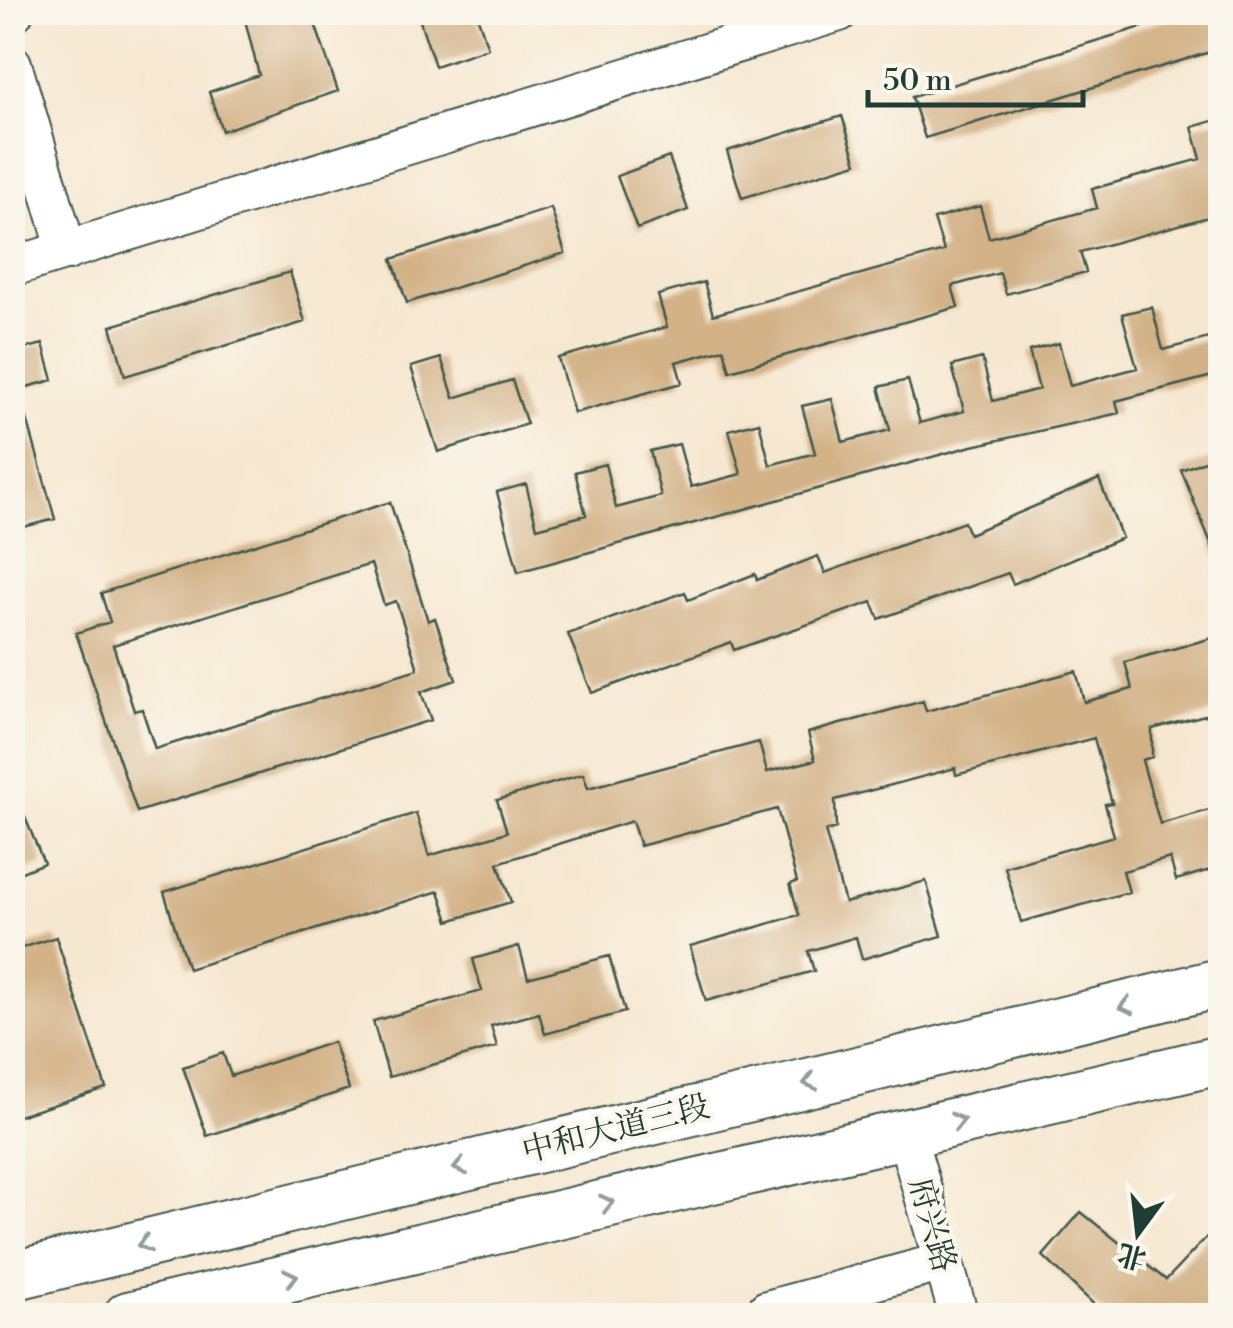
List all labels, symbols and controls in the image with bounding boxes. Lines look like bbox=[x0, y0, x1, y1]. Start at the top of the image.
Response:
scale bar bbox=[868, 45, 1083, 107]
text: 50 m bbox=[883, 62, 952, 100]
one-way arrow bbox=[1118, 994, 1135, 1015]
one-way arrow bbox=[802, 1070, 819, 1091]
street label: 中和大道三段 bbox=[518, 1086, 714, 1172]
one-way arrow bbox=[949, 1112, 966, 1133]
one-way arrow bbox=[452, 1155, 469, 1176]
street label: 府兴路 bbox=[900, 1173, 964, 1277]
north arrow bbox=[1088, 1183, 1188, 1283]
one-way arrow bbox=[598, 1194, 615, 1215]
one-way arrow bbox=[136, 1232, 153, 1253]
text: 北 bbox=[1114, 1235, 1150, 1276]
one-way arrow bbox=[282, 1268, 299, 1289]

